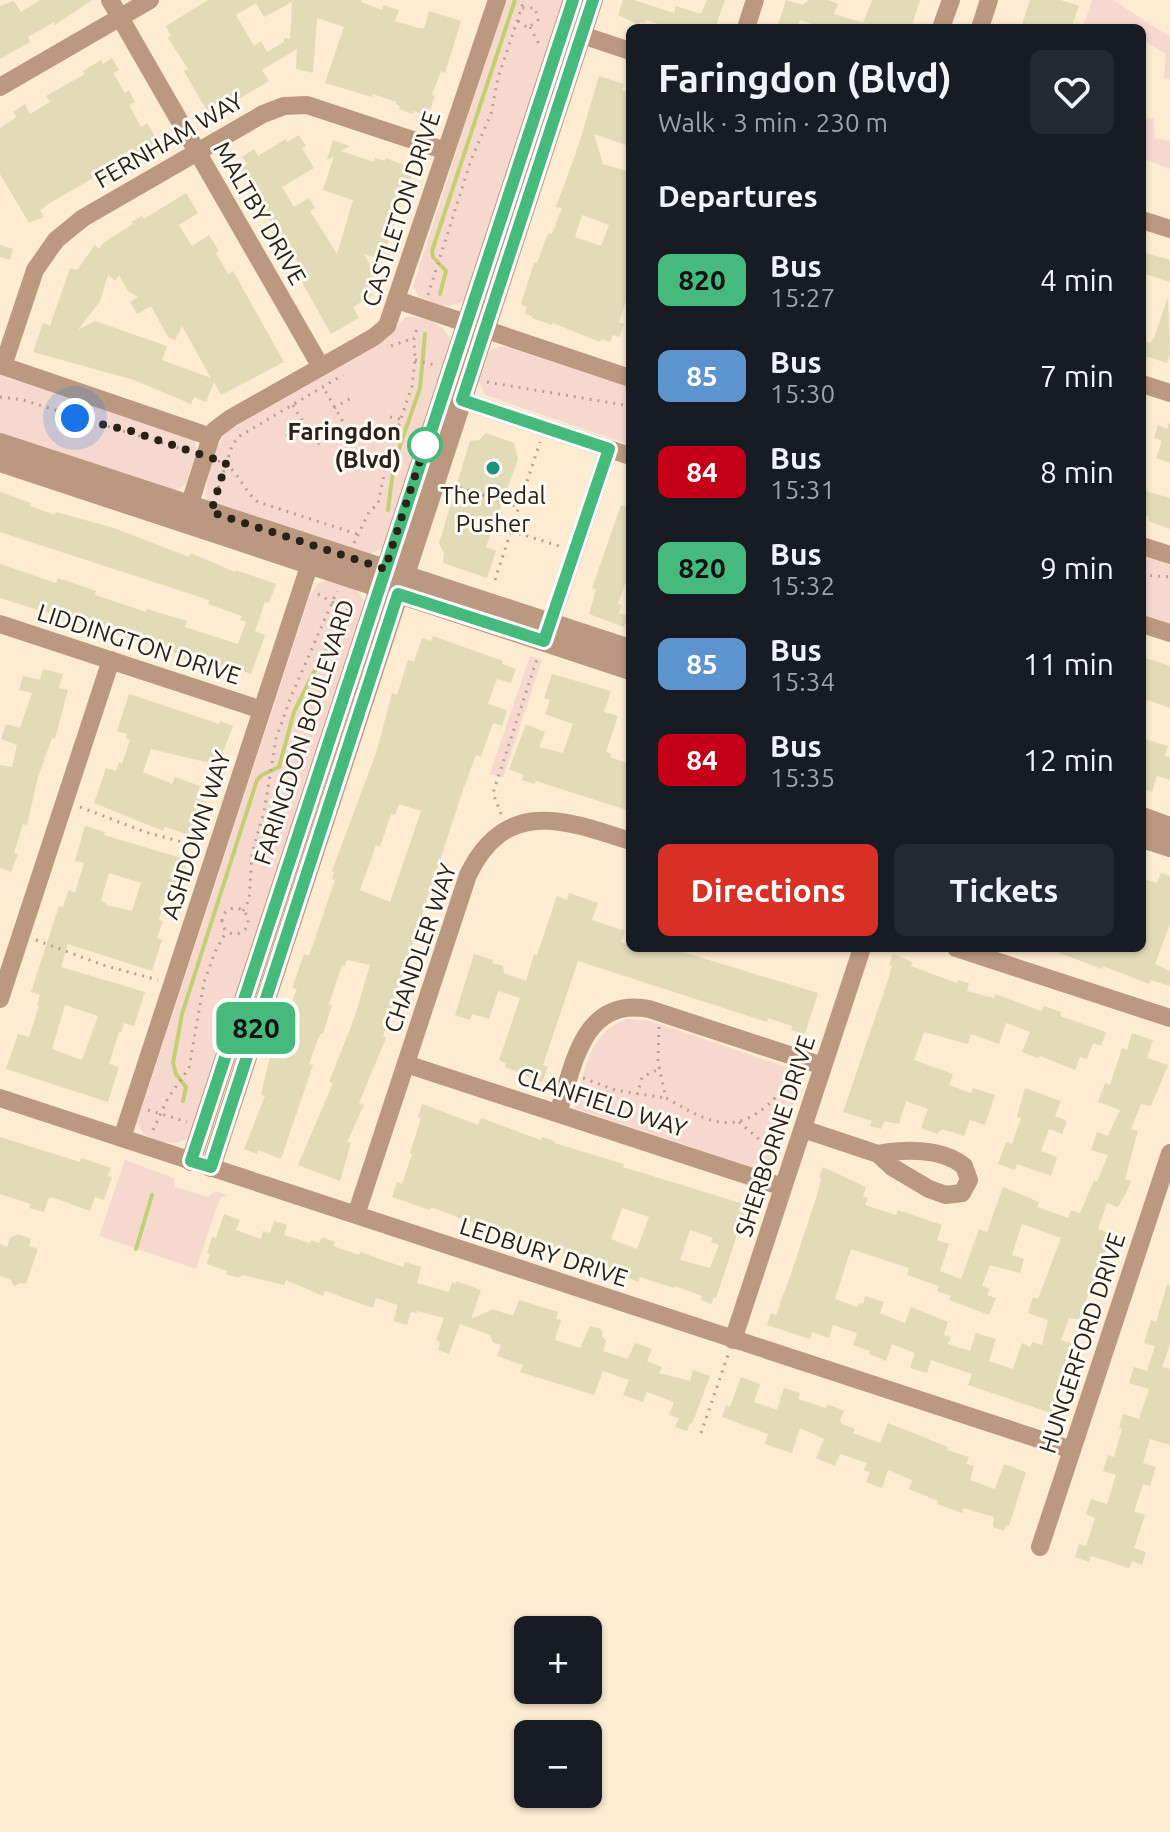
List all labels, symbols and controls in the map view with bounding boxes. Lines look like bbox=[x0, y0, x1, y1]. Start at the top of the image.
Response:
button: heart bbox=[1030, 50, 1114, 134]
text: Faringdon (Blvd) bbox=[658, 57, 952, 99]
street label: FERNHAM WAY bbox=[90, 87, 248, 193]
street label: CASTLETON DRIVE bbox=[357, 108, 445, 310]
text: Walk · 3 min · 230 m bbox=[658, 108, 888, 137]
street label: MALTBY DRIVE bbox=[208, 137, 312, 289]
text: Departures bbox=[658, 179, 818, 213]
text: Bus bbox=[770, 249, 822, 283]
text: 4 min bbox=[1040, 263, 1114, 297]
text: 820 bbox=[678, 264, 726, 295]
text: 15:27 bbox=[770, 283, 835, 312]
text: Bus bbox=[770, 345, 822, 379]
text: 7 min bbox=[1040, 359, 1114, 393]
text: 85 bbox=[686, 360, 718, 391]
text: 15:30 bbox=[770, 379, 835, 408]
your location bbox=[55, 398, 95, 438]
place label: Faringdon (Blvd) bbox=[288, 418, 401, 473]
marker: Faringdon (Blvd) bbox=[408, 428, 442, 462]
text: Bus bbox=[770, 441, 822, 475]
text: 8 min bbox=[1040, 455, 1114, 489]
text: 84 bbox=[686, 456, 718, 487]
marker: The Pedal Pusher bbox=[484, 459, 502, 477]
text: 15:31 bbox=[770, 475, 835, 504]
place label: The Pedal Pusher bbox=[440, 482, 546, 537]
text: Bus bbox=[770, 537, 822, 571]
text: 9 min bbox=[1040, 551, 1114, 585]
text: 820 bbox=[678, 552, 726, 583]
text: 15:32 bbox=[770, 571, 835, 600]
street label: FARINGDON BOULEVARD bbox=[248, 596, 360, 868]
street label: LIDDINGTON DRIVE bbox=[34, 598, 244, 690]
text: Bus bbox=[770, 633, 822, 667]
text: 11 min bbox=[1023, 647, 1114, 681]
text: 85 bbox=[686, 648, 718, 679]
text: 15:34 bbox=[770, 667, 835, 696]
text: Bus bbox=[770, 729, 822, 763]
text: 12 min bbox=[1023, 743, 1114, 777]
text: 84 bbox=[686, 744, 718, 775]
street label: ASHDOWN WAY bbox=[156, 747, 236, 923]
text: 15:35 bbox=[770, 763, 835, 792]
button: Directions bbox=[658, 844, 878, 936]
button: Tickets bbox=[894, 844, 1114, 936]
street label: CHANDLER WAY bbox=[378, 860, 462, 1036]
line badge: 820 bbox=[210, 1002, 302, 1054]
text: 820 bbox=[232, 1012, 280, 1043]
street label: SHERBORNE DRIVE bbox=[730, 1032, 820, 1240]
street label: CLANFIELD WAY bbox=[514, 1062, 690, 1142]
street label: LEDBURY DRIVE bbox=[457, 1212, 631, 1292]
street label: HUNGERFORD DRIVE bbox=[1034, 1229, 1130, 1457]
map controls bbox=[514, 1616, 602, 1808]
button: + bbox=[514, 1616, 602, 1704]
button: − bbox=[514, 1720, 602, 1808]

